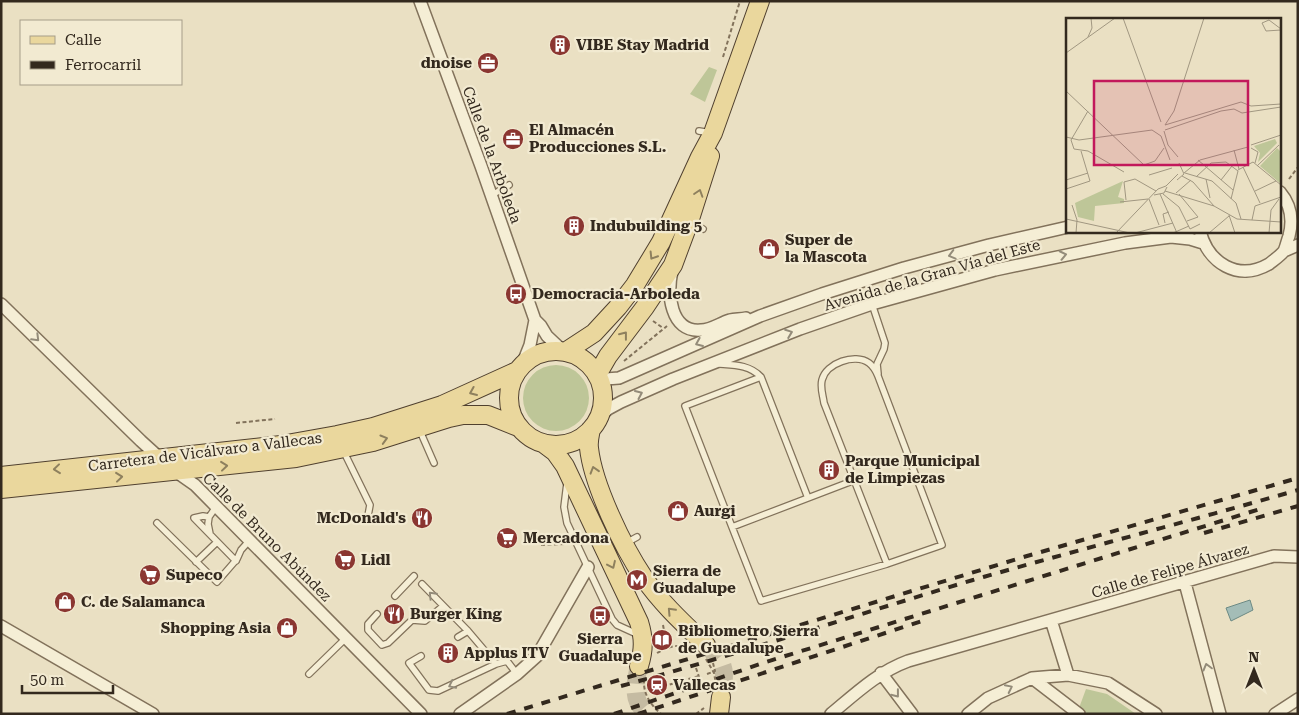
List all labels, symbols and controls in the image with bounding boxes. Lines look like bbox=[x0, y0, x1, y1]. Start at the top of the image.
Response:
inset map bbox=[1066, 18, 1282, 232]
legend bbox=[20, 20, 182, 85]
text: Calle bbox=[65, 31, 101, 49]
building icon: VIBE Stay Madrid bbox=[548, 33, 572, 57]
place label: VIBE Stay Madrid bbox=[576, 36, 709, 54]
office icon: dnoise bbox=[476, 51, 500, 75]
place label: dnoise bbox=[421, 54, 472, 72]
text: Ferrocarril bbox=[65, 56, 142, 74]
street label: Calle de la Arboleda bbox=[459, 84, 525, 226]
place label: El Almacén Producciones S.L. bbox=[529, 121, 667, 156]
office icon: El Almacén Producciones S.L. bbox=[501, 127, 525, 151]
one-way arrow bbox=[693, 189, 703, 197]
building icon: Indubuilding 5 bbox=[562, 214, 586, 238]
place label: Indubuilding 5 bbox=[590, 217, 702, 235]
place label: Super de la Mascota bbox=[785, 231, 867, 266]
street label: Avenida de la Gran Vía del Este bbox=[822, 235, 1042, 315]
shop icon: Super de la Mascota bbox=[757, 237, 781, 261]
one-way arrow bbox=[949, 249, 957, 259]
one-way arrow bbox=[650, 250, 660, 259]
one-way arrow bbox=[1059, 250, 1067, 261]
bus stop icon: Democracia-Arboleda bbox=[504, 282, 528, 306]
place label: Democracia-Arboleda bbox=[532, 285, 700, 303]
one-way arrow bbox=[784, 329, 793, 339]
one-way arrow bbox=[618, 331, 627, 341]
one-way arrow bbox=[30, 332, 39, 341]
one-way arrow bbox=[695, 337, 704, 348]
one-way arrow bbox=[469, 386, 478, 396]
one-way arrow bbox=[634, 390, 643, 401]
street label: Carretera de Vicálvaro a Vallecas bbox=[87, 429, 323, 475]
one-way arrow bbox=[379, 434, 388, 445]
place label: Parque Municipal de Limpiezas bbox=[845, 452, 980, 487]
building icon: Parque Municipal de Limpiezas bbox=[817, 458, 841, 482]
one-way arrow bbox=[220, 461, 228, 472]
one-way arrow bbox=[53, 463, 61, 474]
one-way arrow bbox=[590, 466, 600, 474]
street label: Calle de Bruno Abúndez bbox=[199, 469, 335, 605]
one-way arrow bbox=[116, 472, 124, 483]
shop icon: Aurgi bbox=[666, 499, 690, 523]
place label: Aurgi bbox=[694, 502, 735, 520]
restaurant icon: McDonald's bbox=[410, 506, 434, 530]
place label: McDonald's bbox=[317, 509, 406, 527]
supermarket icon: Mercadona bbox=[495, 526, 519, 550]
place label: Mercadona bbox=[523, 529, 609, 547]
street label: Calle de Felipe Álvarez bbox=[1089, 540, 1251, 602]
supermarket icon: Lidl bbox=[333, 548, 357, 572]
place label: Lidl bbox=[361, 551, 391, 569]
one-way arrow bbox=[606, 560, 617, 569]
place label: Sierra de Guadalupe bbox=[653, 562, 736, 597]
supermarket icon: Supeco bbox=[138, 563, 162, 587]
place label: Supeco bbox=[166, 566, 223, 584]
metro station icon: Sierra de Guadalupe bbox=[625, 568, 649, 592]
shop icon: C. de Salamanca bbox=[53, 590, 77, 614]
one-way arrow bbox=[429, 592, 438, 601]
place label: C. de Salamanca bbox=[81, 593, 205, 611]
restaurant icon: Burger King bbox=[382, 602, 406, 626]
bus stop icon: Sierra Guadalupe bbox=[588, 604, 612, 628]
place label: Burger King bbox=[410, 605, 502, 623]
one-way arrow bbox=[668, 608, 677, 617]
shop icon: Shopping Asia bbox=[275, 616, 299, 640]
place label: Shopping Asia bbox=[161, 619, 271, 637]
place label: Bibliometro Sierra de Guadalupe bbox=[678, 622, 819, 657]
library icon: Bibliometro Sierra de Guadalupe bbox=[650, 628, 674, 652]
place label: Sierra Guadalupe bbox=[559, 630, 642, 665]
building icon: Applus ITV bbox=[436, 641, 460, 665]
place label: Applus ITV bbox=[464, 644, 549, 662]
north arrow bbox=[1229, 645, 1279, 695]
text: N bbox=[1249, 649, 1260, 665]
scale bar bbox=[22, 662, 114, 694]
one-way arrow bbox=[1203, 663, 1213, 671]
text: 50 m bbox=[30, 671, 65, 689]
station icon: Vallecas bbox=[645, 673, 669, 697]
place label: Vallecas bbox=[673, 676, 736, 694]
one-way arrow bbox=[448, 678, 457, 689]
one-way arrow bbox=[1004, 684, 1013, 694]
one-way arrow bbox=[891, 688, 899, 697]

